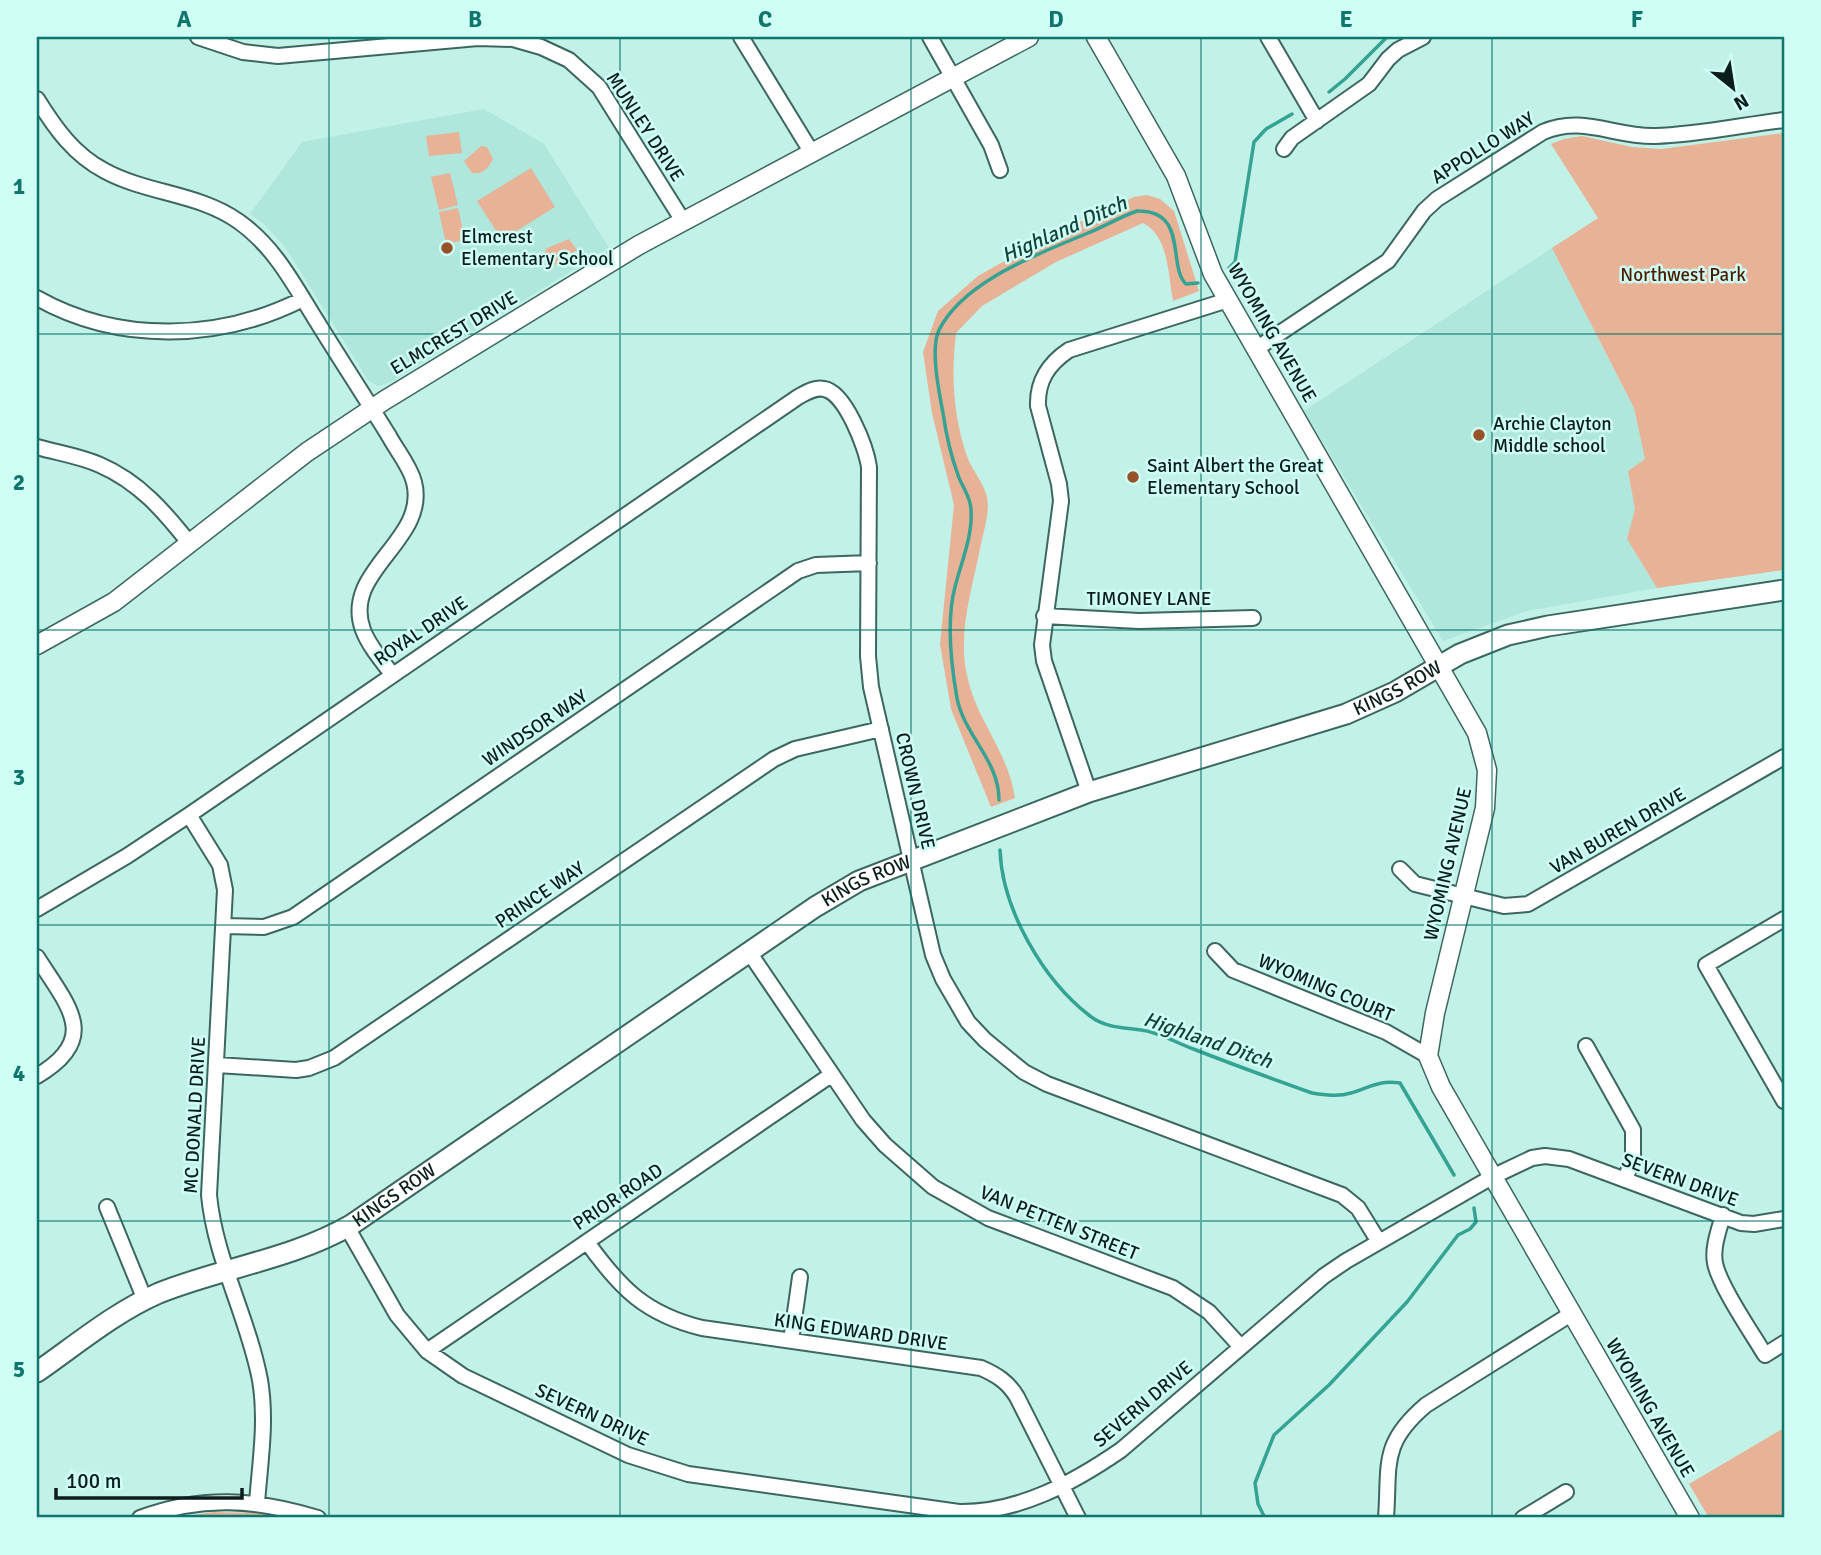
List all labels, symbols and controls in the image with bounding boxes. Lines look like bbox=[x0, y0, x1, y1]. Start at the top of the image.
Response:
text: A bbox=[177, 5, 192, 34]
text: B bbox=[468, 5, 482, 34]
text: C bbox=[758, 5, 772, 34]
text: D bbox=[1048, 5, 1064, 34]
text: E bbox=[1339, 5, 1353, 34]
text: F bbox=[1631, 5, 1643, 34]
north arrow bbox=[1699, 52, 1769, 122]
street label: MUNLEY DRIVE bbox=[601, 68, 689, 186]
text: N bbox=[1729, 88, 1753, 116]
street label: APPOLLO WAY bbox=[1427, 107, 1539, 189]
text: 1 bbox=[13, 172, 25, 201]
water label: Highland Ditch bbox=[997, 190, 1131, 268]
place label: Elmcrest Elementary School bbox=[461, 225, 614, 271]
marker: Elmcrest Elementary School bbox=[439, 240, 455, 256]
street label: WYOMING AVENUE bbox=[1222, 259, 1322, 407]
park label: Northwest Park bbox=[1620, 263, 1746, 287]
street label: ELMCREST DRIVE bbox=[386, 286, 522, 380]
place label: Archie Clayton Middle school bbox=[1493, 412, 1612, 458]
marker: Archie Clayton Middle school bbox=[1471, 427, 1487, 443]
place label: Saint Albert the Great Elementary School bbox=[1147, 454, 1324, 500]
text: 2 bbox=[13, 468, 25, 497]
marker: Saint Albert the Great Elementary School bbox=[1125, 469, 1141, 485]
street label: TIMONEY LANE bbox=[1086, 587, 1212, 611]
street label: ROYAL DRIVE bbox=[369, 591, 473, 671]
street label: KINGS ROW bbox=[1349, 655, 1446, 721]
street label: WINDSOR WAY bbox=[478, 684, 592, 772]
street label: CROWN DRIVE bbox=[890, 730, 940, 852]
text: 3 bbox=[13, 763, 25, 792]
street label: VAN BUREN DRIVE bbox=[1546, 782, 1690, 880]
street label: WYOMING AVENUE bbox=[1419, 785, 1477, 943]
street label: KINGS ROW bbox=[817, 850, 915, 912]
street label: PRINCE WAY bbox=[491, 856, 590, 934]
street label: WYOMING COURT bbox=[1254, 949, 1398, 1028]
water label: Highland Ditch bbox=[1140, 1006, 1276, 1074]
street label: MC DONALD DRIVE bbox=[179, 1036, 211, 1194]
text: 4 bbox=[13, 1059, 25, 1088]
street label: SEVERN DRIVE bbox=[1618, 1148, 1742, 1212]
street label: KINGS ROW bbox=[348, 1158, 441, 1233]
street label: PRIOR ROAD bbox=[569, 1158, 667, 1236]
street label: VAN PETTEN STREET bbox=[976, 1180, 1142, 1266]
street label: KING EDWARD DRIVE bbox=[772, 1308, 950, 1356]
street label: WYOMING AVENUE bbox=[1600, 1334, 1700, 1482]
text: 5 bbox=[13, 1355, 25, 1384]
street label: SEVERN DRIVE bbox=[1088, 1355, 1198, 1453]
street label: SEVERN DRIVE bbox=[531, 1378, 653, 1452]
scale bar bbox=[56, 1457, 242, 1501]
text: 100 m bbox=[66, 1468, 121, 1494]

